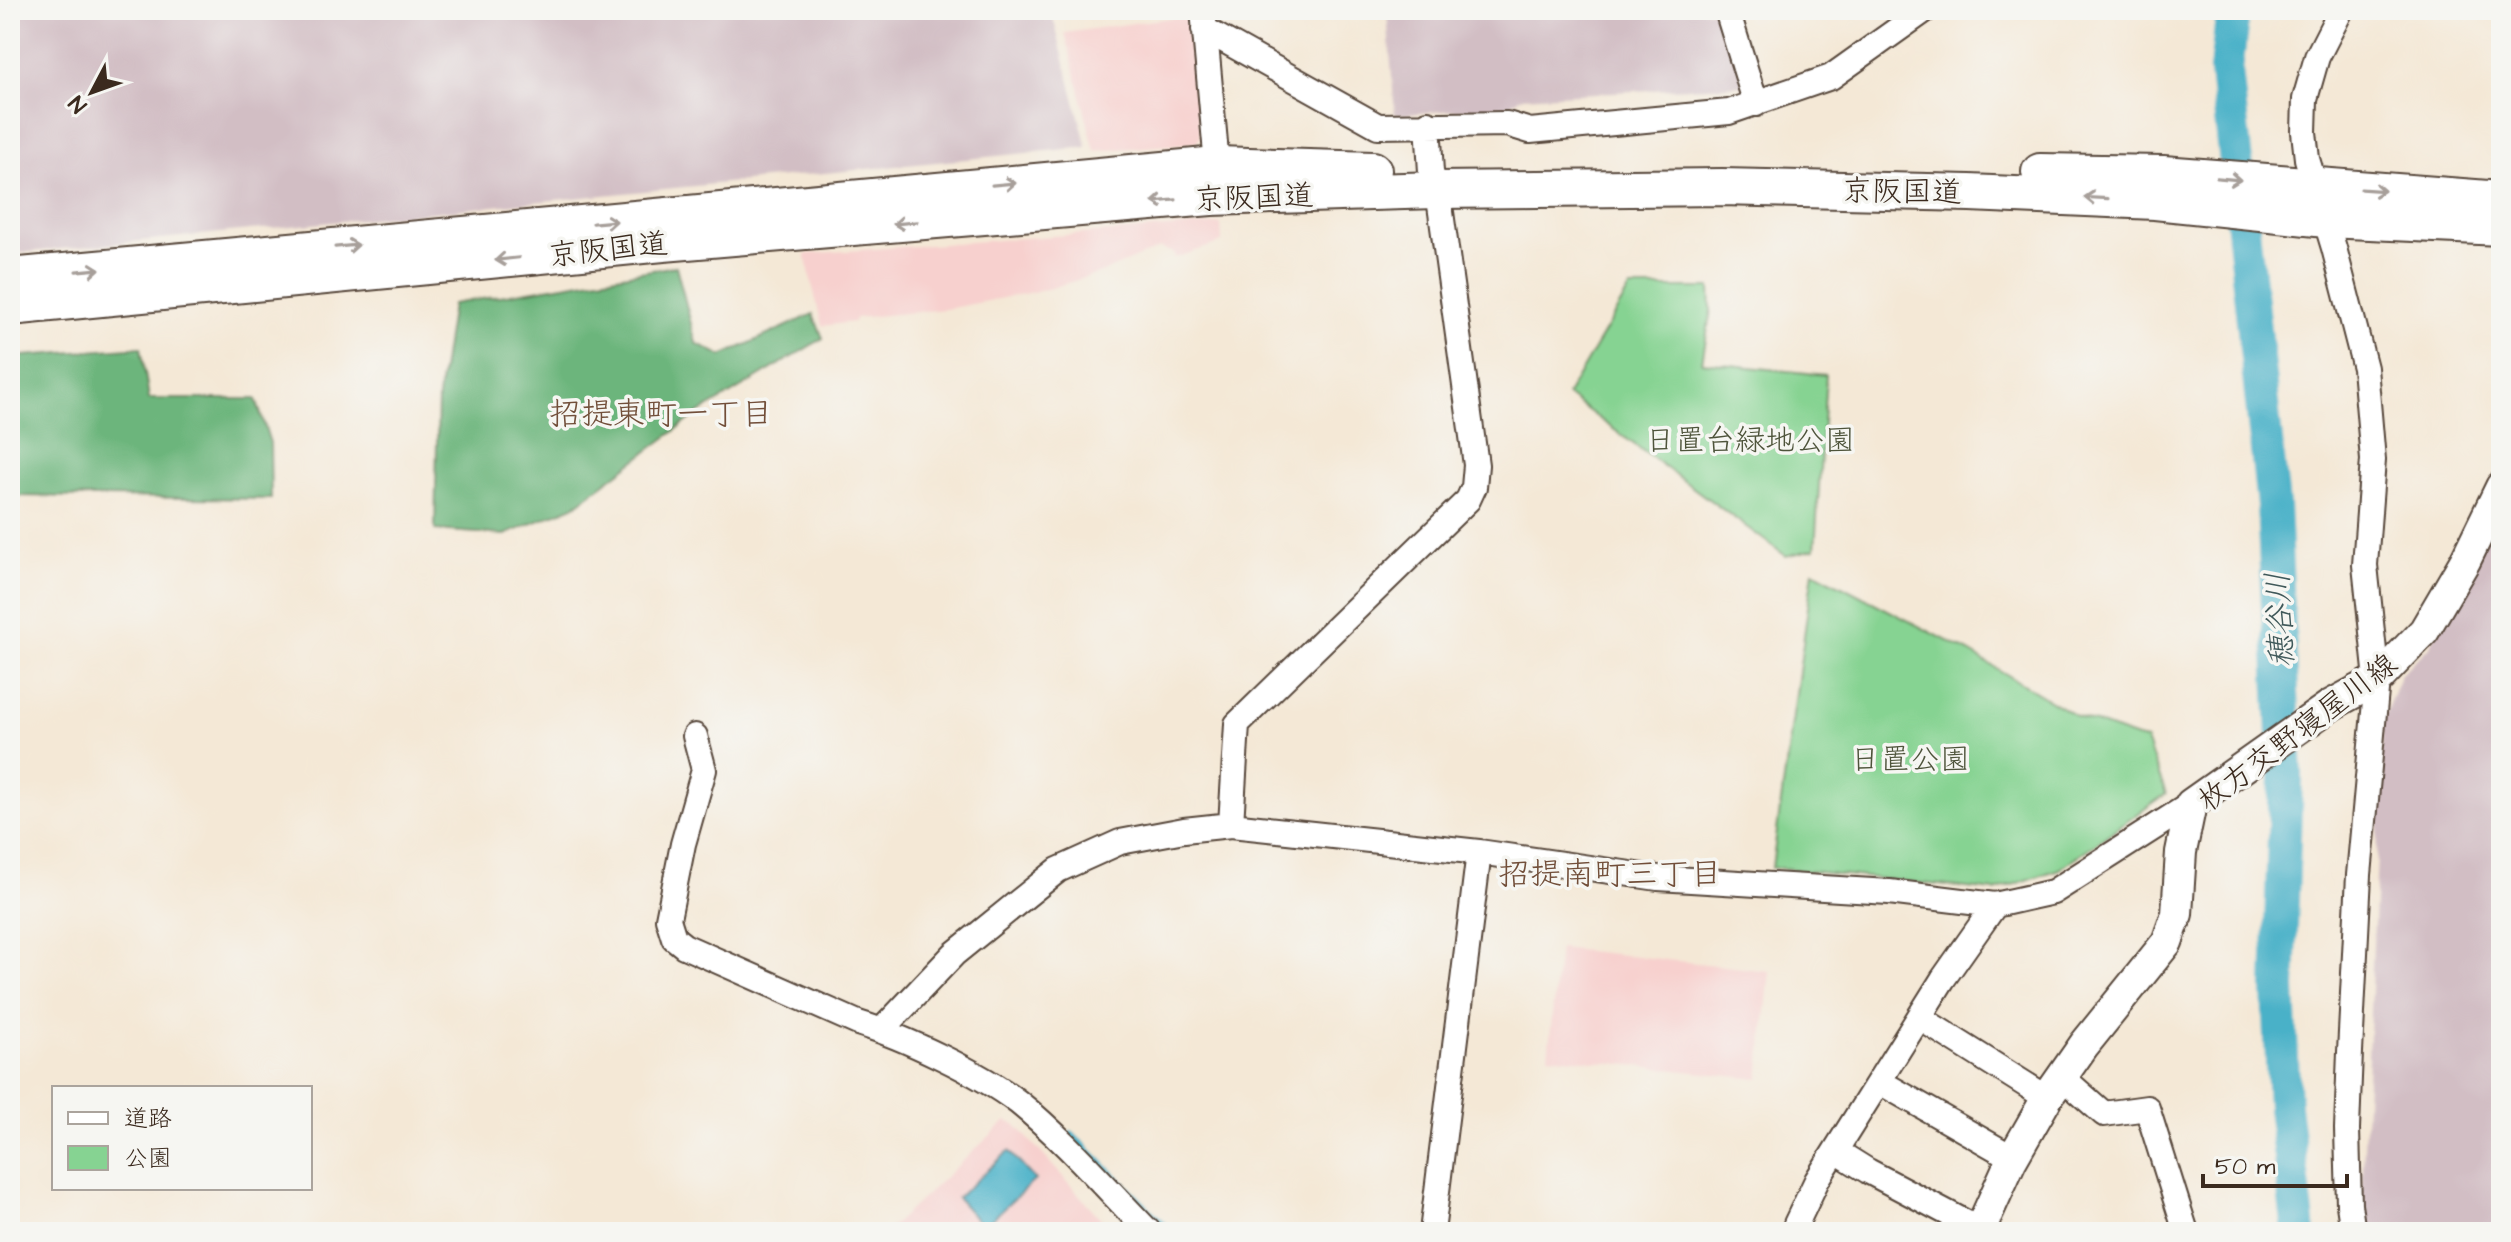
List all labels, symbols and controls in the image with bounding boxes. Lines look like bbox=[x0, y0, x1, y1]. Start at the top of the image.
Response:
north arrow bbox=[52, 52, 132, 132]
text: N bbox=[62, 89, 94, 120]
street label: 京阪国道 bbox=[1842, 170, 1962, 214]
one-way arrow bbox=[2215, 172, 2242, 187]
street label: 京阪国道 bbox=[1193, 175, 1315, 221]
one-way arrow bbox=[990, 176, 1017, 191]
one-way arrow bbox=[2359, 183, 2386, 198]
one-way arrow bbox=[2083, 191, 2109, 206]
one-way arrow bbox=[1151, 194, 1178, 209]
one-way arrow bbox=[592, 214, 618, 229]
one-way arrow bbox=[892, 216, 919, 231]
street label: 京阪国道 bbox=[546, 223, 670, 277]
one-way arrow bbox=[333, 238, 360, 253]
one-way arrow bbox=[494, 252, 521, 267]
one-way arrow bbox=[74, 262, 101, 277]
district label: 招提東町一丁目 bbox=[549, 392, 773, 437]
park label: 日置台緑地公園 bbox=[1645, 420, 1855, 462]
water label: 穂谷川 bbox=[2256, 571, 2305, 669]
street label: 枚方交野寝屋川線 bbox=[2189, 644, 2406, 822]
park label: 日置公園 bbox=[1850, 739, 1970, 781]
district label: 招提南町三丁目 bbox=[1498, 852, 1722, 897]
legend bbox=[52, 1086, 312, 1190]
text: 道路 bbox=[124, 1102, 172, 1136]
scale bar bbox=[2203, 1138, 2347, 1188]
text: 公園 bbox=[124, 1142, 172, 1176]
text: 50 m bbox=[2215, 1150, 2276, 1184]

